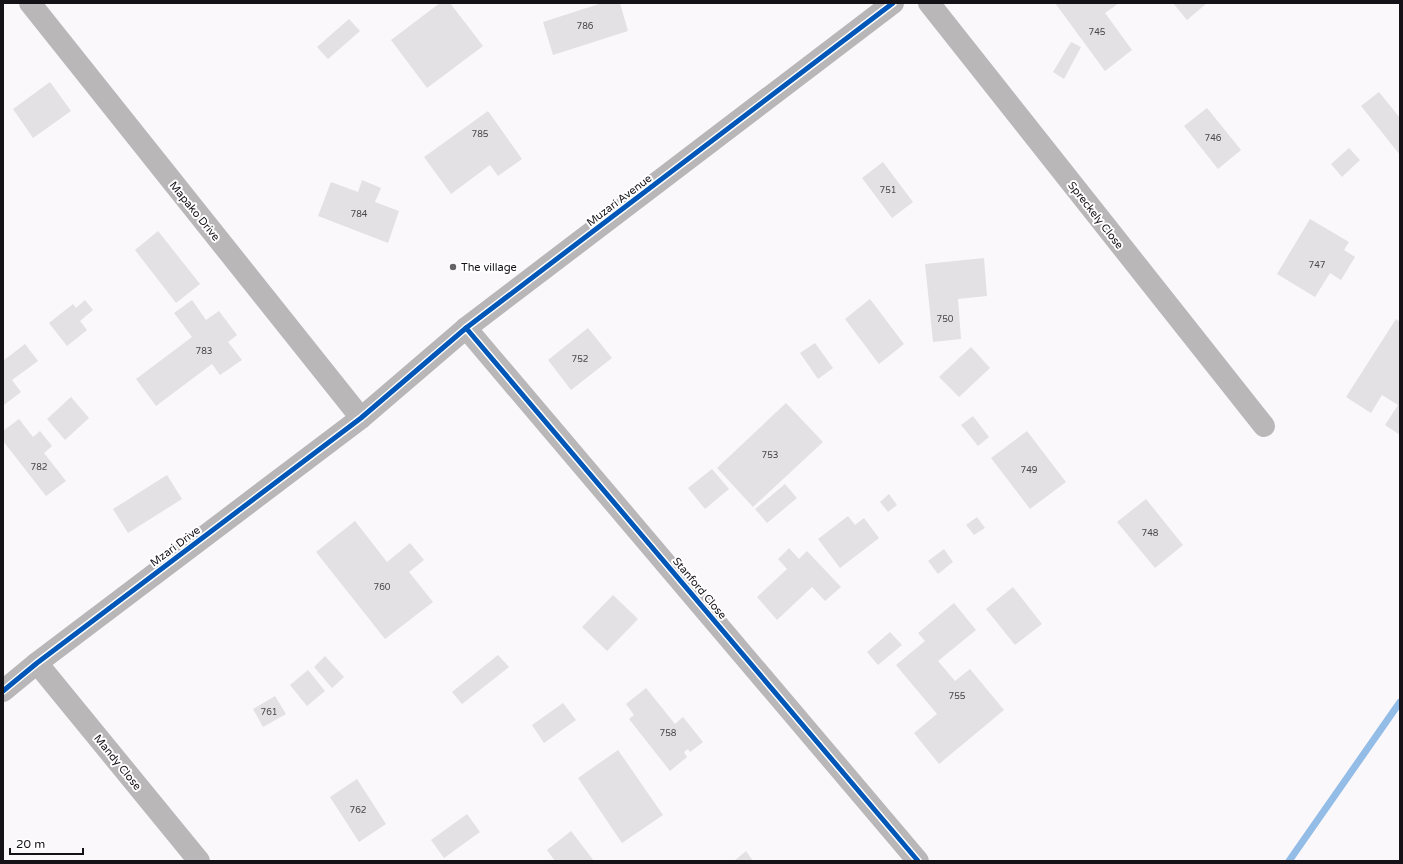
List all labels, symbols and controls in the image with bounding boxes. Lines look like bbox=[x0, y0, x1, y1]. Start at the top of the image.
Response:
house number: 786 bbox=[577, 21, 594, 32]
house number: 745 bbox=[1089, 27, 1106, 38]
house number: 785 bbox=[472, 129, 489, 140]
house number: 746 bbox=[1205, 133, 1222, 144]
street label: Muzari Avenue bbox=[584, 172, 654, 229]
street label: Mapako Drive bbox=[167, 179, 222, 244]
street label: Spreckely Close bbox=[1065, 179, 1126, 252]
house number: 751 bbox=[880, 185, 896, 196]
house number: 784 bbox=[351, 209, 368, 220]
house number: 747 bbox=[1309, 260, 1326, 271]
place label: The village bbox=[461, 261, 517, 274]
marker: The village bbox=[448, 262, 458, 272]
house number: 750 bbox=[937, 314, 954, 325]
house number: 783 bbox=[196, 346, 212, 357]
house number: 752 bbox=[572, 354, 588, 365]
house number: 753 bbox=[762, 450, 778, 461]
house number: 782 bbox=[31, 462, 47, 473]
house number: 749 bbox=[1021, 465, 1038, 476]
street label: Mzari Drive bbox=[148, 523, 203, 569]
house number: 748 bbox=[1142, 528, 1159, 539]
street label: Stanford Close bbox=[670, 555, 729, 622]
house number: 760 bbox=[374, 582, 391, 593]
house number: 755 bbox=[949, 691, 966, 702]
house number: 761 bbox=[261, 707, 277, 718]
house number: 758 bbox=[660, 728, 677, 739]
street label: Mandy Close bbox=[91, 732, 144, 793]
house number: 762 bbox=[350, 805, 366, 816]
scale bar bbox=[10, 830, 83, 856]
text: 20 m bbox=[16, 837, 45, 851]

